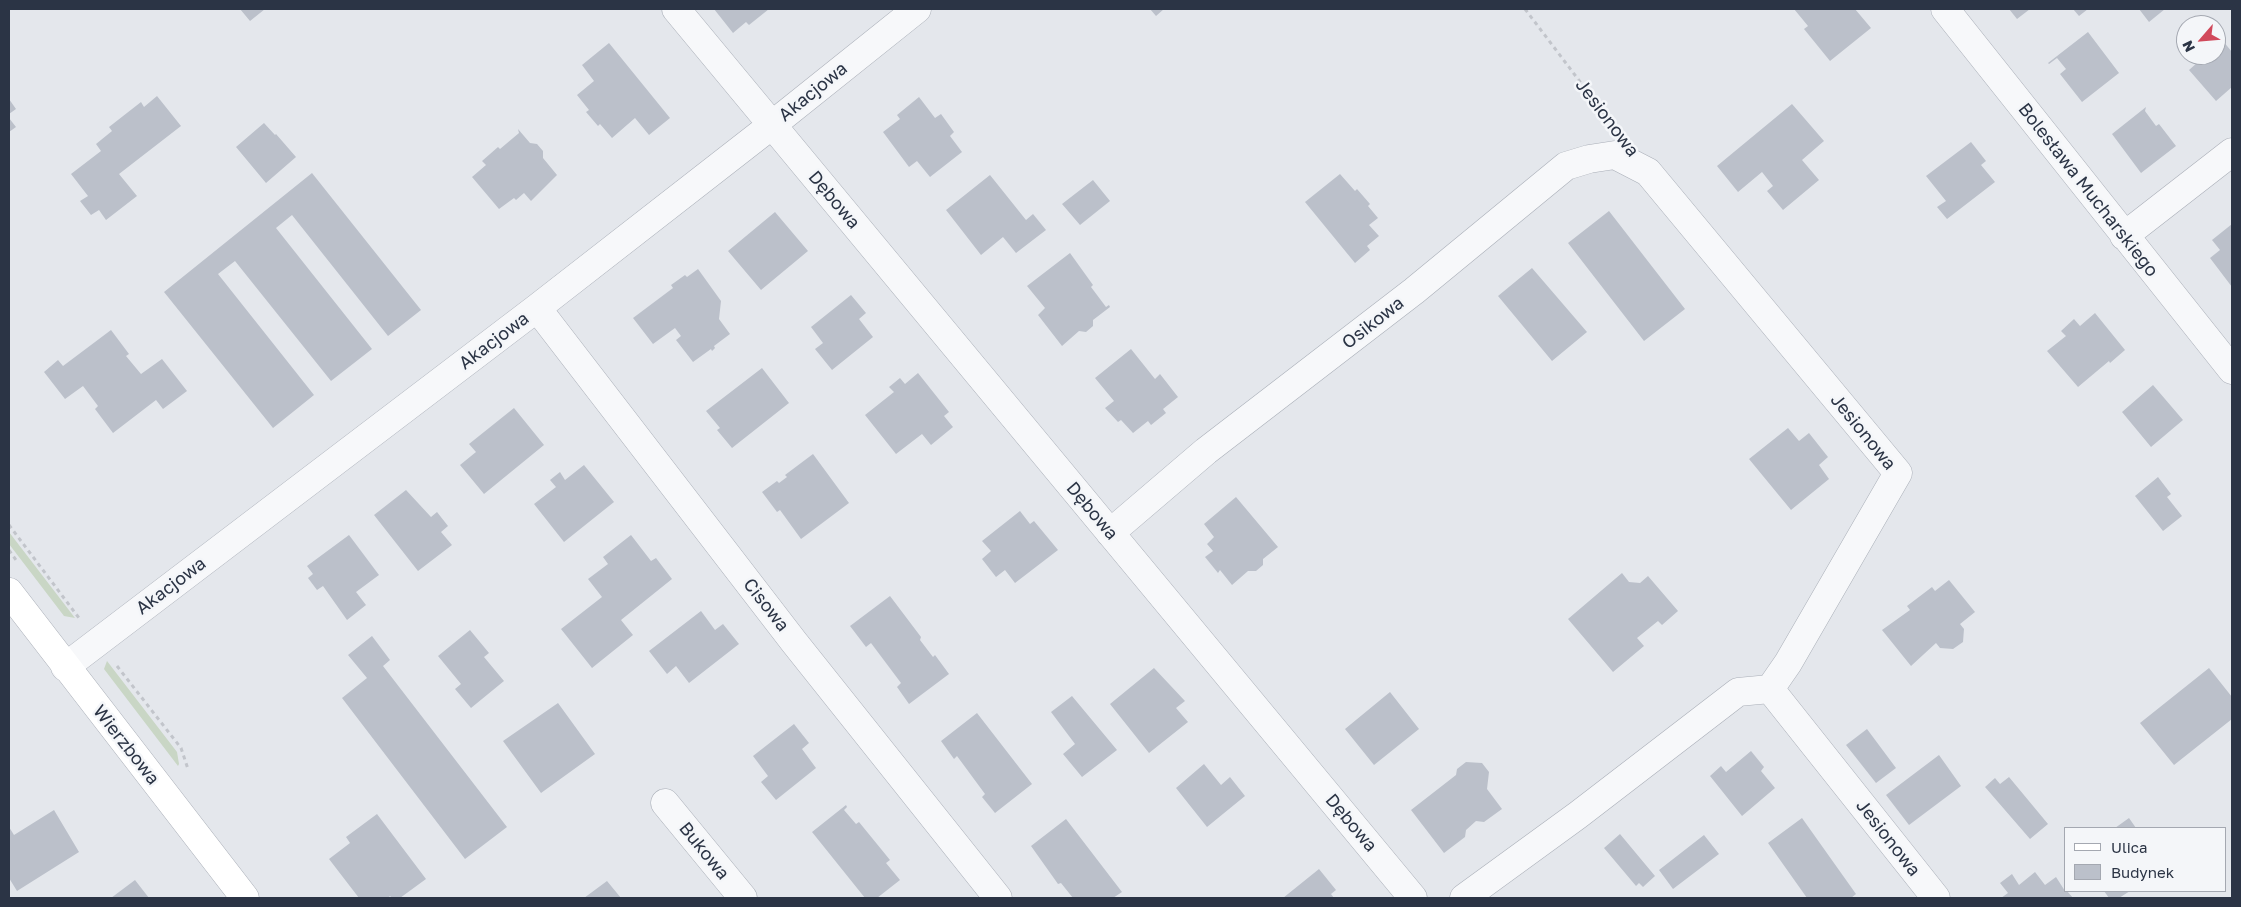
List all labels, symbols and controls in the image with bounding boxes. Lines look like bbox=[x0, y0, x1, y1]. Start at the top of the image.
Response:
north arrow bbox=[2176, 15, 2226, 65]
text: N bbox=[2178, 38, 2198, 55]
street label: Akacjowa bbox=[774, 58, 852, 126]
street label: Jesionowa bbox=[1571, 75, 1643, 161]
street label: Bolesława Mucharskiego bbox=[2013, 99, 2163, 281]
street label: Dębowa bbox=[804, 167, 864, 233]
street label: Osikowa bbox=[1338, 292, 1408, 354]
street label: Akacjowa bbox=[455, 308, 533, 374]
street label: Jesionowa bbox=[1826, 390, 1900, 474]
street label: Dębowa bbox=[1062, 478, 1122, 544]
street label: Akacjowa bbox=[132, 553, 210, 619]
street label: Cisowa bbox=[739, 574, 793, 636]
street label: Wierzbowa bbox=[88, 701, 164, 789]
street label: Dębowa bbox=[1321, 790, 1381, 856]
street label: Jesionowa bbox=[1851, 795, 1925, 881]
street label: Bukowa bbox=[674, 818, 734, 884]
legend bbox=[2064, 827, 2226, 892]
text: Ulica bbox=[2111, 838, 2147, 856]
text: Budynek bbox=[2111, 863, 2174, 881]

